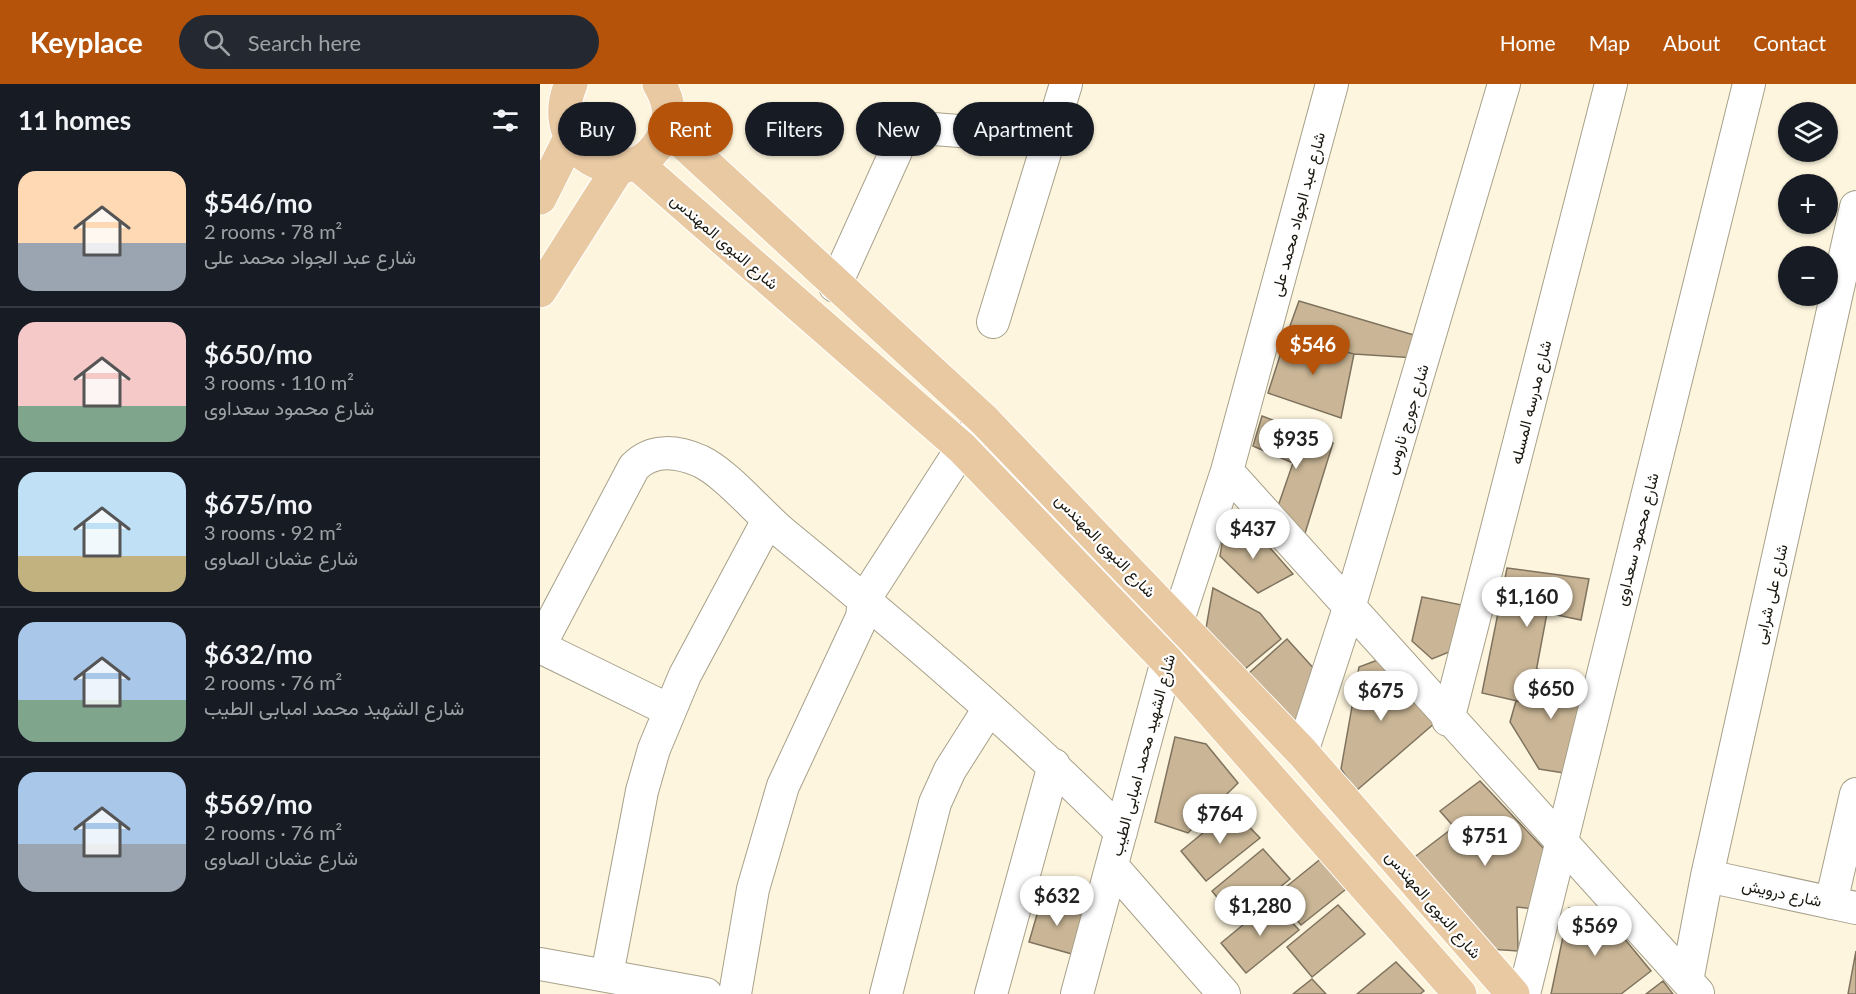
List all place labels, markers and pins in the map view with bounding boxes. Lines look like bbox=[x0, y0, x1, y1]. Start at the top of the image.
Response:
pin: $546 bbox=[1277, 325, 1349, 376]
pin: $935 bbox=[1260, 419, 1332, 470]
pin: $437 bbox=[1217, 509, 1289, 560]
pin: $1,160 bbox=[1478, 577, 1576, 628]
pin: $650 bbox=[1515, 669, 1587, 720]
pin: $675 bbox=[1345, 671, 1417, 722]
pin: $764 bbox=[1184, 794, 1256, 845]
pin: $751 bbox=[1449, 816, 1521, 867]
pin: $632 bbox=[1021, 876, 1093, 927]
pin: $1,280 bbox=[1211, 886, 1309, 937]
pin: $569 bbox=[1559, 906, 1631, 957]

